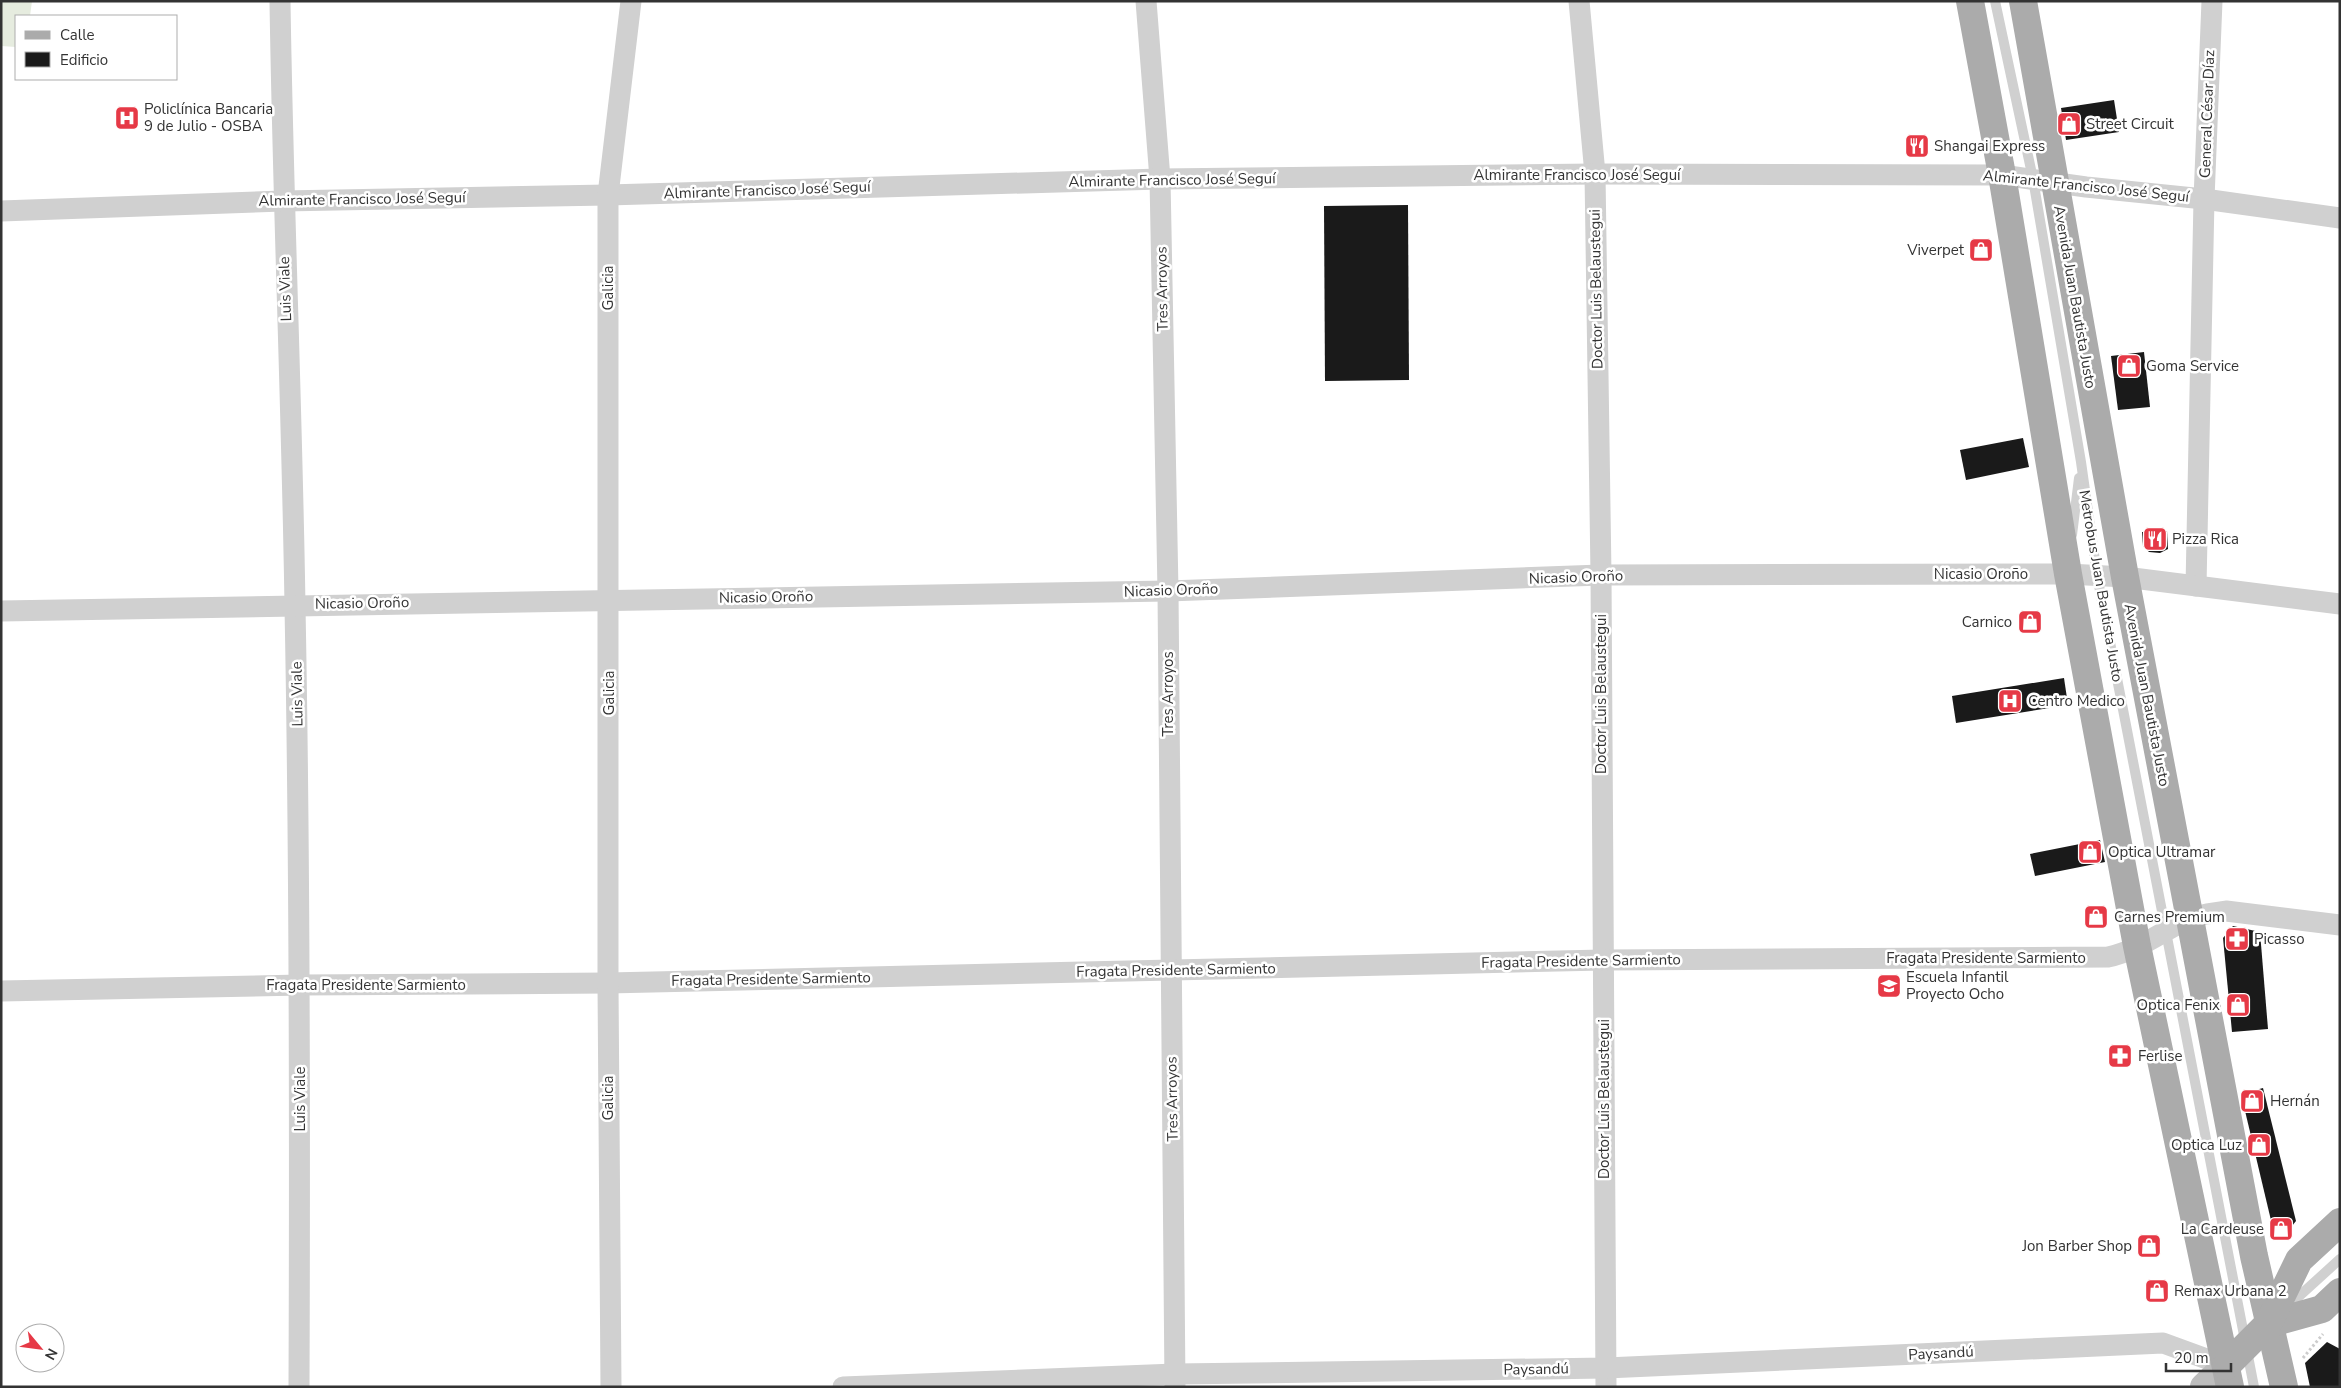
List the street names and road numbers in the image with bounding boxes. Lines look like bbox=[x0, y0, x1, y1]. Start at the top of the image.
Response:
street label: General César Díaz bbox=[2195, 49, 2219, 178]
street label: Almirante Francisco José Seguí bbox=[1473, 165, 1682, 185]
street label: Almirante Francisco José Seguí bbox=[1982, 165, 2192, 207]
street label: Almirante Francisco José Seguí bbox=[1068, 168, 1277, 192]
street label: Almirante Francisco José Seguí bbox=[663, 176, 872, 204]
street label: Almirante Francisco José Seguí bbox=[258, 187, 467, 211]
street label: Avenida Juan Bautista Justo bbox=[2049, 204, 2101, 390]
street label: Doctor Luis Belaustegui bbox=[1585, 209, 1607, 369]
street label: Tres Arroyos bbox=[1151, 246, 1173, 332]
street label: Luis Viale bbox=[274, 256, 296, 322]
street label: Galicia bbox=[598, 265, 618, 311]
street label: Metrobus Juan Bautista Justo bbox=[2074, 488, 2128, 684]
street label: Nicasio Oroño bbox=[1934, 564, 2028, 584]
street label: Nicasio Oroño bbox=[1529, 565, 1623, 589]
street label: Nicasio Oroño bbox=[1124, 578, 1218, 602]
street label: Nicasio Oroño bbox=[719, 586, 813, 608]
street label: Nicasio Oroño bbox=[315, 592, 409, 614]
street label: Avenida Juan Bautista Justo bbox=[2119, 602, 2175, 788]
street label: Doctor Luis Belaustegui bbox=[1591, 614, 1611, 774]
street label: Tres Arroyos bbox=[1158, 651, 1178, 737]
street label: Luis Viale bbox=[286, 661, 308, 727]
street label: Galicia bbox=[599, 670, 619, 716]
street label: Fragata Presidente Sarmiento bbox=[1886, 948, 2086, 968]
street label: Fragata Presidente Sarmiento bbox=[1481, 949, 1681, 973]
street label: Fragata Presidente Sarmiento bbox=[1076, 958, 1276, 982]
street label: Fragata Presidente Sarmiento bbox=[671, 967, 871, 991]
street label: Fragata Presidente Sarmiento bbox=[266, 975, 466, 995]
street label: Doctor Luis Belaustegui bbox=[1594, 1019, 1614, 1179]
street label: Tres Arroyos bbox=[1161, 1056, 1183, 1142]
street label: Luis Viale bbox=[290, 1066, 310, 1132]
street label: Galicia bbox=[598, 1075, 618, 1121]
street label: Paysandú bbox=[1908, 1341, 1974, 1365]
street label: Paysandú bbox=[1503, 1358, 1569, 1380]

